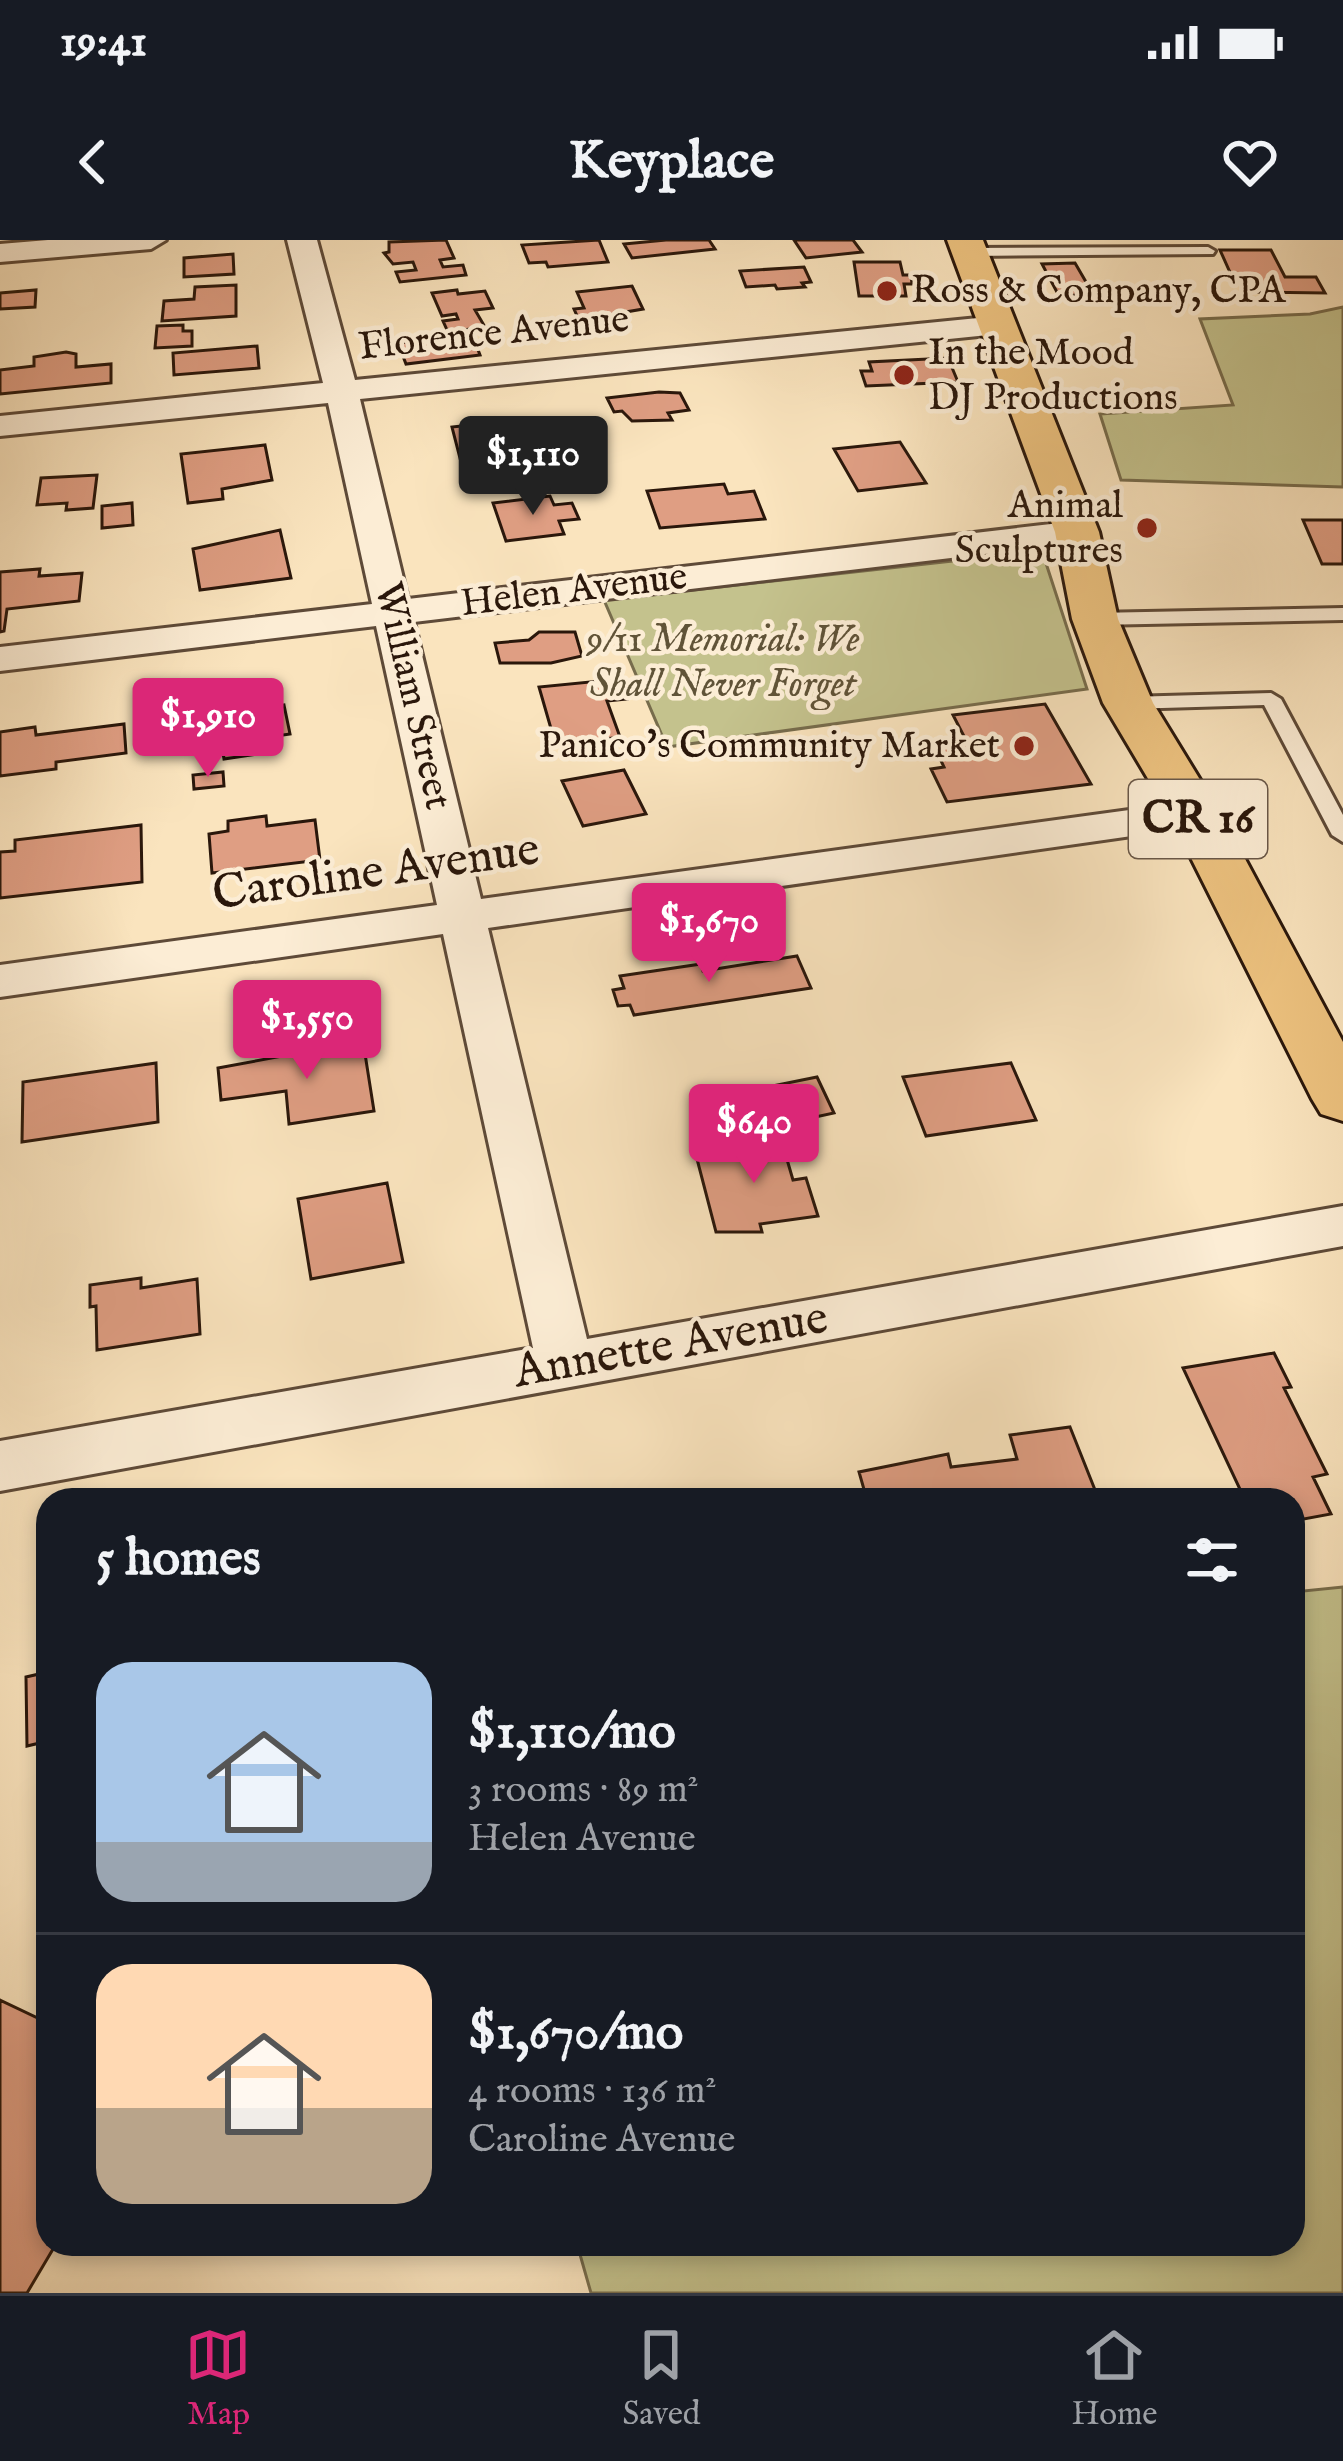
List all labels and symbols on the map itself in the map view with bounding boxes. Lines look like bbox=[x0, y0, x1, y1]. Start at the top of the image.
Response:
place label: Ross & Company, CPA bbox=[911, 267, 1287, 316]
marker: Ross & Company, CPA bbox=[874, 278, 900, 304]
street label: Florence Avenue bbox=[356, 295, 632, 373]
place label: In the Mood DJ Productions bbox=[928, 329, 1178, 423]
marker: In the Mood DJ Productions bbox=[891, 362, 917, 388]
pin: $1,110 bbox=[435, 416, 631, 518]
place label: Animal Sculptures bbox=[955, 482, 1123, 576]
marker: Animal Sculptures bbox=[1134, 515, 1160, 541]
street label: Helen Avenue bbox=[458, 553, 690, 629]
street label: William Street bbox=[362, 578, 462, 814]
park label: 9/11 Memorial: We Shall Never Forget bbox=[585, 616, 860, 711]
pin: $1,910 bbox=[110, 678, 306, 780]
place label: Panico's Community Market bbox=[538, 722, 1000, 771]
marker: Panico's Community Market bbox=[1011, 733, 1037, 759]
road number: CR 16 bbox=[1129, 780, 1267, 858]
street label: Caroline Avenue bbox=[209, 820, 543, 926]
pin: $1,670 bbox=[611, 883, 807, 985]
pin: $1,550 bbox=[209, 980, 405, 1082]
pin: $640 bbox=[683, 1084, 825, 1186]
street label: Annette Avenue bbox=[508, 1289, 833, 1403]

